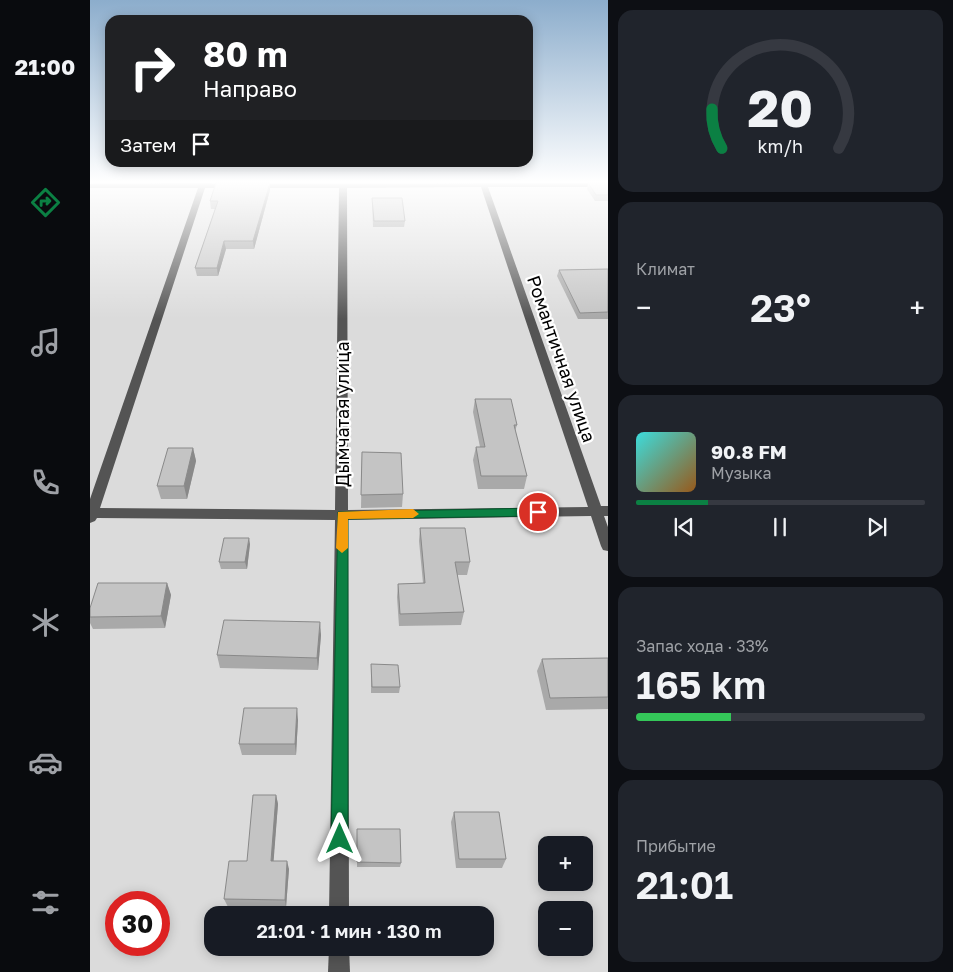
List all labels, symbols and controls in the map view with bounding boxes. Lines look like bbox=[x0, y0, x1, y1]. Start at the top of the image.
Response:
text: 80 m bbox=[203, 33, 288, 75]
icon: right bbox=[120, 35, 185, 100]
text: 21:00 bbox=[15, 53, 75, 80]
text: Направо bbox=[203, 75, 297, 102]
text: 20 bbox=[748, 76, 813, 138]
icon: arrive bbox=[187, 130, 215, 158]
text: Затем bbox=[120, 133, 177, 156]
text: km/h bbox=[758, 135, 803, 157]
icon: directions bbox=[28, 185, 63, 220]
text: Климат bbox=[636, 259, 695, 279]
street label: Романтичная улица bbox=[523, 272, 601, 445]
text: 23° bbox=[750, 285, 811, 330]
text: − bbox=[636, 291, 651, 324]
text: + bbox=[910, 291, 925, 324]
icon: music bbox=[28, 325, 63, 360]
street label: Дымчатая улица bbox=[331, 341, 353, 487]
text: 90.8 FM bbox=[711, 440, 787, 463]
text: Музыка bbox=[711, 463, 772, 483]
icon: phone bbox=[28, 465, 63, 500]
pin bbox=[517, 491, 559, 533]
icon: arrive bbox=[524, 498, 552, 526]
icon: previous bbox=[670, 513, 698, 541]
icon: pause bbox=[766, 513, 794, 541]
icon: next bbox=[863, 513, 891, 541]
icon: climate bbox=[28, 605, 63, 640]
text: Запас хода · 33% bbox=[636, 636, 768, 656]
text: 165 km bbox=[636, 662, 766, 707]
icon: car bbox=[28, 745, 63, 780]
position arrow bbox=[313, 812, 365, 864]
map controls bbox=[538, 836, 593, 956]
button: + bbox=[538, 836, 593, 891]
text: Прибытие bbox=[636, 836, 716, 856]
text: 21:01 bbox=[636, 862, 733, 907]
icon: filters bbox=[28, 885, 63, 920]
speed limit sign: 30 bbox=[105, 891, 170, 956]
button: − bbox=[538, 901, 593, 956]
text: 21:01 · 1 мин · 130 m bbox=[256, 919, 442, 942]

